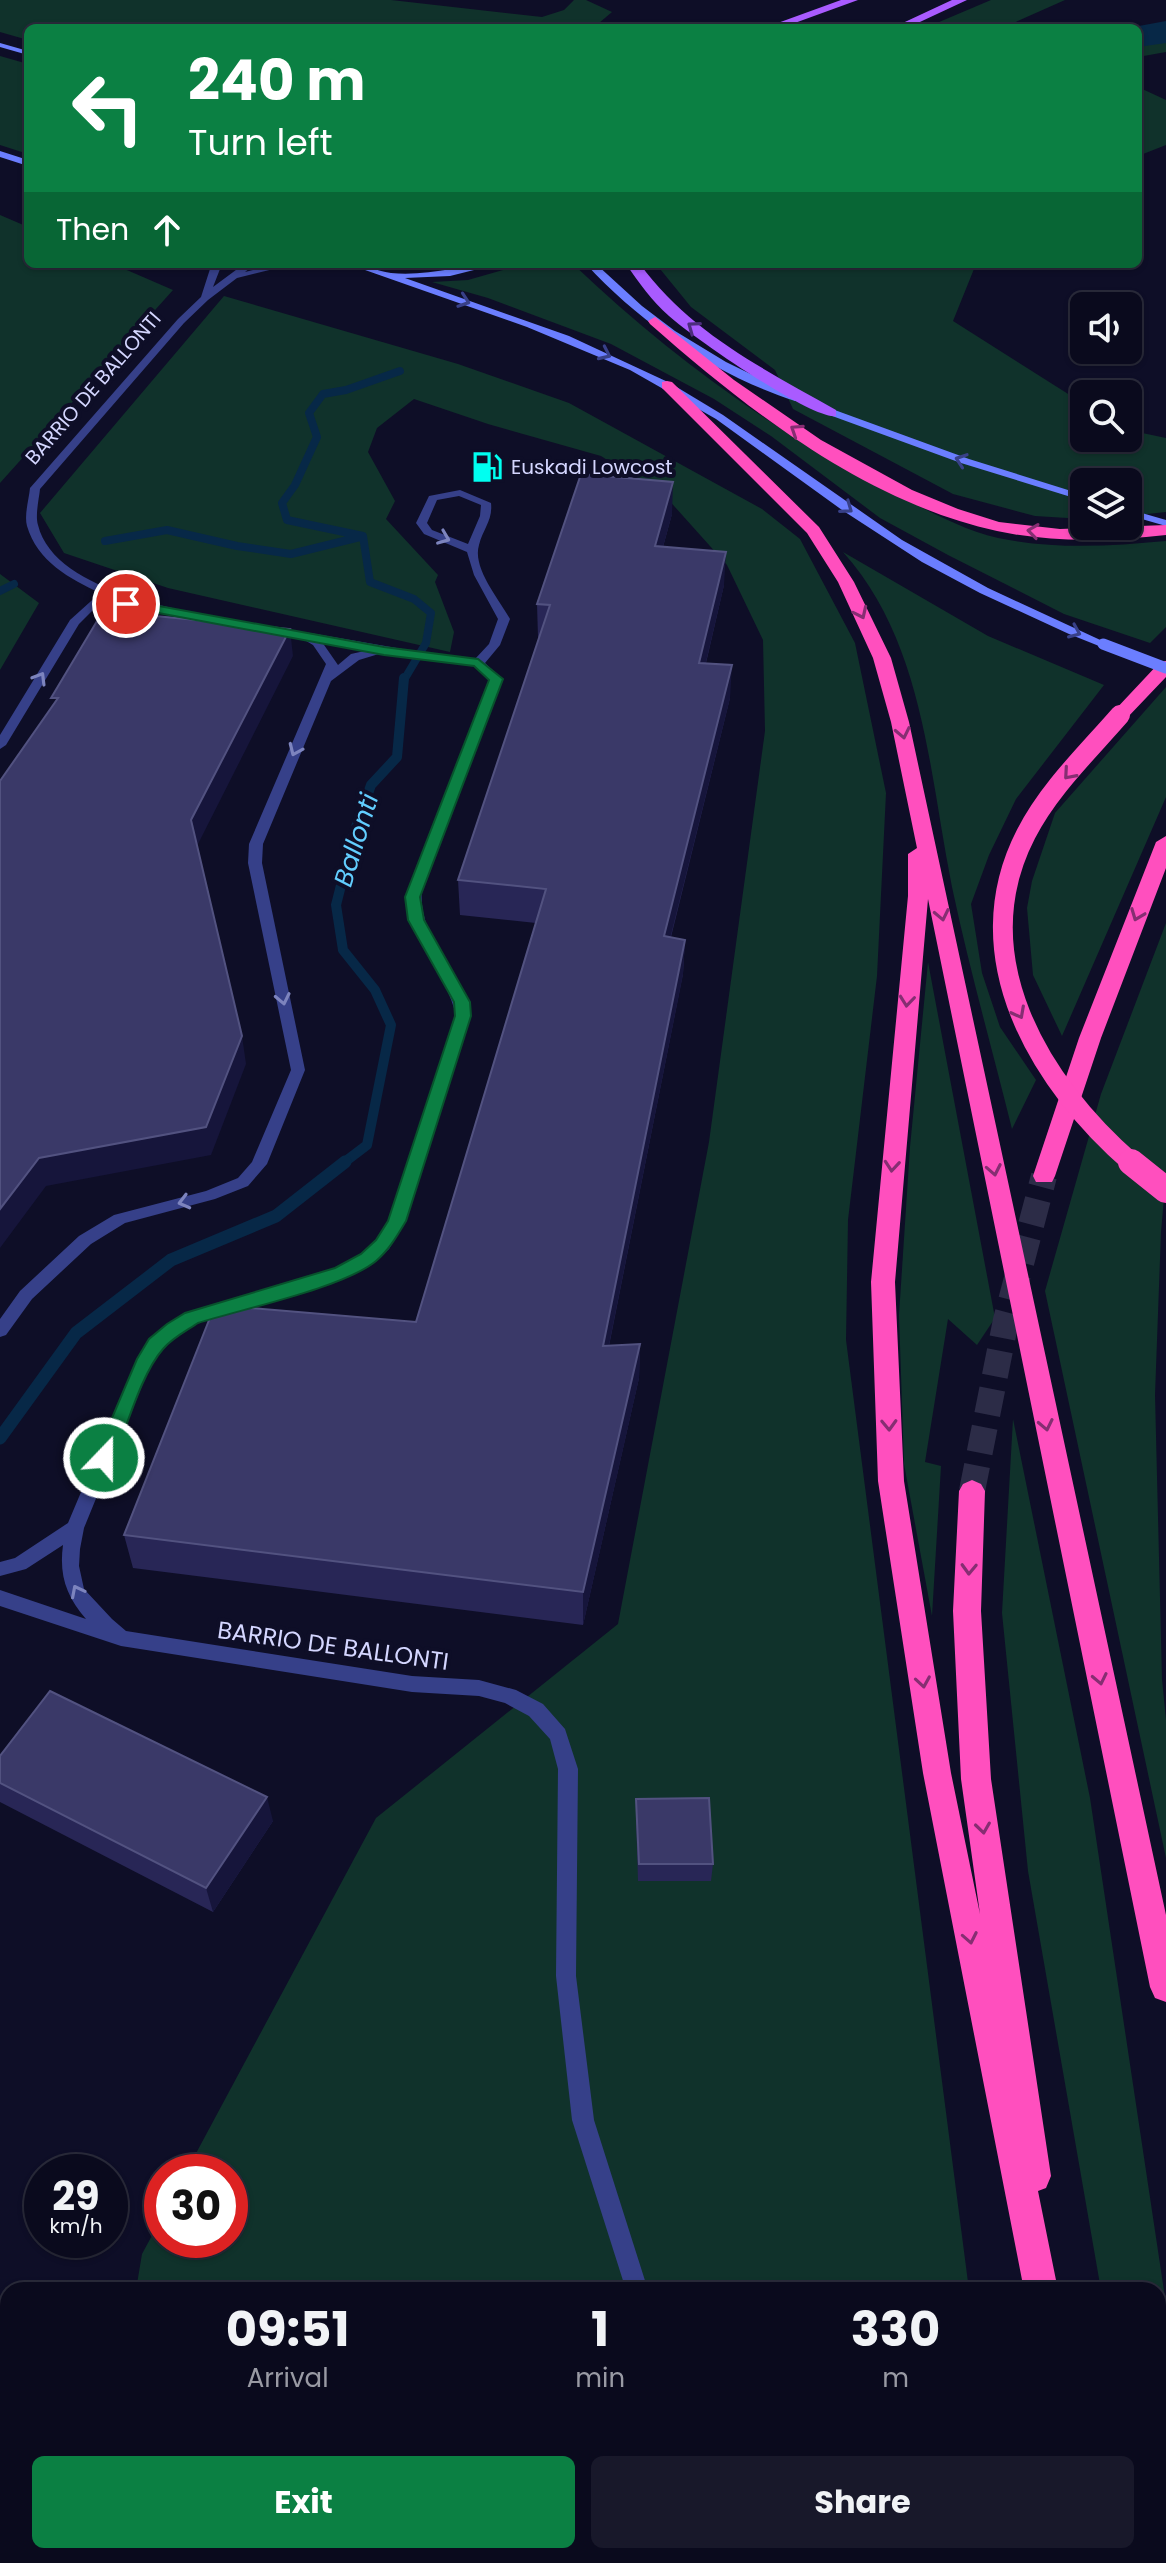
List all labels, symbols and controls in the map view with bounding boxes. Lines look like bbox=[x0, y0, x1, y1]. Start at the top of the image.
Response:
text: 240 m bbox=[188, 41, 366, 120]
icon: left bbox=[56, 56, 160, 160]
text: Turn left bbox=[188, 117, 333, 168]
text: Then bbox=[56, 208, 129, 251]
icon: ahead bbox=[145, 208, 189, 252]
one-way arrow bbox=[456, 291, 470, 307]
map controls bbox=[1070, 292, 1142, 540]
button: sound bbox=[1070, 292, 1142, 364]
street label: BARRIO DE BALLONTI bbox=[19, 305, 167, 471]
one-way arrow bbox=[687, 322, 702, 337]
one-way arrow bbox=[596, 344, 611, 360]
button: search bbox=[1070, 380, 1142, 452]
one-way arrow bbox=[790, 424, 805, 439]
fuel station icon: Euskadi Lowcost bbox=[470, 450, 504, 484]
place label: Euskadi Lowcost bbox=[511, 453, 673, 481]
one-way arrow bbox=[955, 453, 969, 469]
button: layers bbox=[1070, 468, 1142, 540]
one-way arrow bbox=[839, 498, 853, 513]
one-way arrow bbox=[1026, 523, 1039, 540]
one-way arrow bbox=[436, 529, 450, 545]
pin bbox=[92, 570, 160, 638]
icon: arrive bbox=[104, 582, 148, 626]
one-way arrow bbox=[851, 605, 867, 620]
one-way arrow bbox=[1067, 622, 1081, 639]
one-way arrow bbox=[31, 672, 46, 687]
one-way arrow bbox=[893, 727, 910, 740]
one-way arrow bbox=[289, 742, 305, 756]
one-way arrow bbox=[1065, 765, 1079, 779]
water label: Ballonti bbox=[325, 789, 387, 891]
one-way arrow bbox=[1130, 907, 1147, 921]
one-way arrow bbox=[932, 909, 949, 922]
one-way arrow bbox=[274, 992, 291, 1006]
one-way arrow bbox=[899, 995, 916, 1008]
one-way arrow bbox=[1009, 1005, 1025, 1019]
one-way arrow bbox=[884, 1159, 901, 1172]
one-way arrow bbox=[985, 1163, 1002, 1176]
one-way arrow bbox=[178, 1192, 192, 1209]
position arrow bbox=[62, 1416, 146, 1500]
one-way arrow bbox=[1037, 1418, 1054, 1431]
one-way arrow bbox=[880, 1419, 897, 1432]
one-way arrow bbox=[960, 1563, 977, 1576]
one-way arrow bbox=[71, 1585, 87, 1600]
street label: BARRIO DE BALLONTI bbox=[215, 1613, 451, 1678]
one-way arrow bbox=[1091, 1672, 1108, 1685]
one-way arrow bbox=[914, 1676, 931, 1689]
one-way arrow bbox=[974, 1821, 991, 1835]
one-way arrow bbox=[961, 1931, 978, 1945]
speed limit sign: 30 bbox=[144, 2154, 248, 2258]
text: 29 bbox=[52, 2168, 100, 2224]
text: km/h bbox=[49, 2212, 103, 2240]
text: 09:51 bbox=[226, 2296, 349, 2363]
text: 1 bbox=[591, 2296, 609, 2363]
text: 330 bbox=[851, 2296, 940, 2363]
text: Arrival bbox=[247, 2360, 329, 2396]
text: min bbox=[575, 2360, 625, 2396]
text: m bbox=[882, 2360, 909, 2396]
button: Exit bbox=[32, 2456, 575, 2548]
button: Share bbox=[591, 2456, 1134, 2548]

